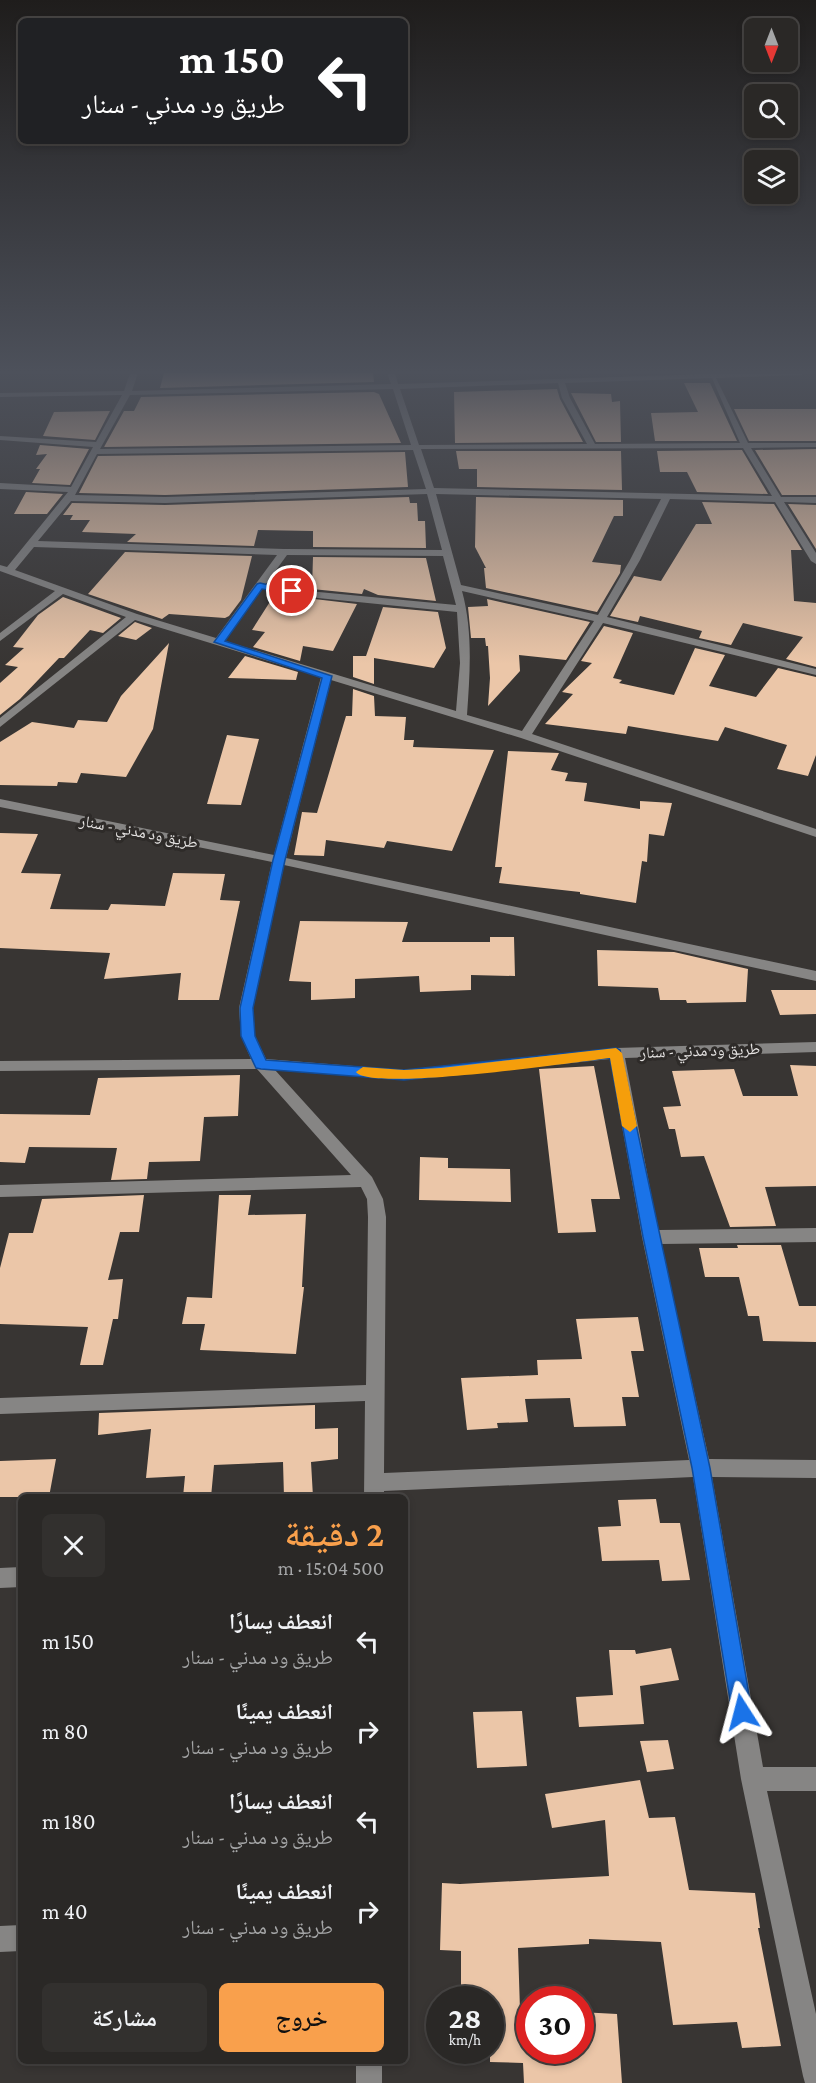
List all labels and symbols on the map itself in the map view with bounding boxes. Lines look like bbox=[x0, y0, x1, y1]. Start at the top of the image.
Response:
north arrow bbox=[744, 18, 798, 72]
pin bbox=[266, 565, 317, 616]
street label: طريق ود مدني - سنار bbox=[76, 811, 200, 855]
street label: طريق ود مدني - سنار bbox=[639, 1040, 761, 1065]
position arrow bbox=[710, 1680, 774, 1744]
speed limit sign: 30 bbox=[516, 1986, 594, 2064]

